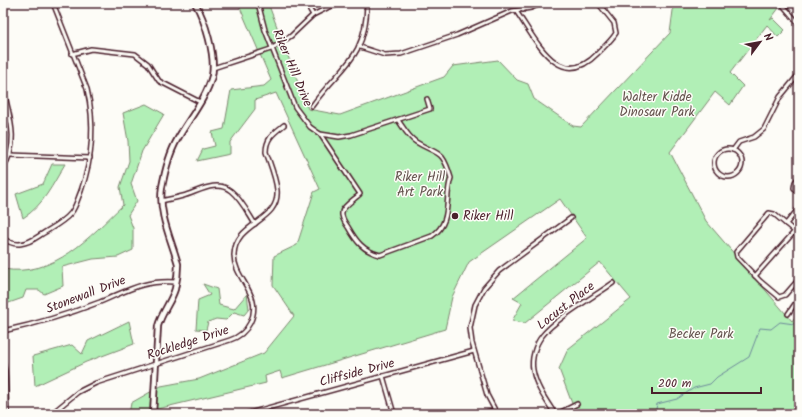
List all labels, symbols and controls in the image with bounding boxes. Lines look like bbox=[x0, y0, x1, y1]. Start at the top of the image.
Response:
north arrow bbox=[740, 22, 780, 62]
street label: Riker Hill Drive bbox=[266, 26, 318, 110]
text: N bbox=[758, 30, 777, 45]
park label: Walter Kidde Dinosaur Park bbox=[619, 87, 696, 123]
park label: Riker Hill Art Park bbox=[395, 167, 445, 203]
place label: Riker Hill bbox=[463, 206, 513, 227]
marker: Riker Hill bbox=[450, 211, 460, 221]
street label: Stonewall Drive bbox=[43, 270, 129, 320]
street label: Locust Place bbox=[532, 276, 600, 335]
street label: Rockledge Drive bbox=[144, 320, 232, 366]
park label: Becker Park bbox=[669, 324, 734, 345]
street label: Cliffside Drive bbox=[317, 353, 397, 393]
scale bar bbox=[652, 369, 761, 395]
text: 200 m bbox=[658, 374, 692, 393]

